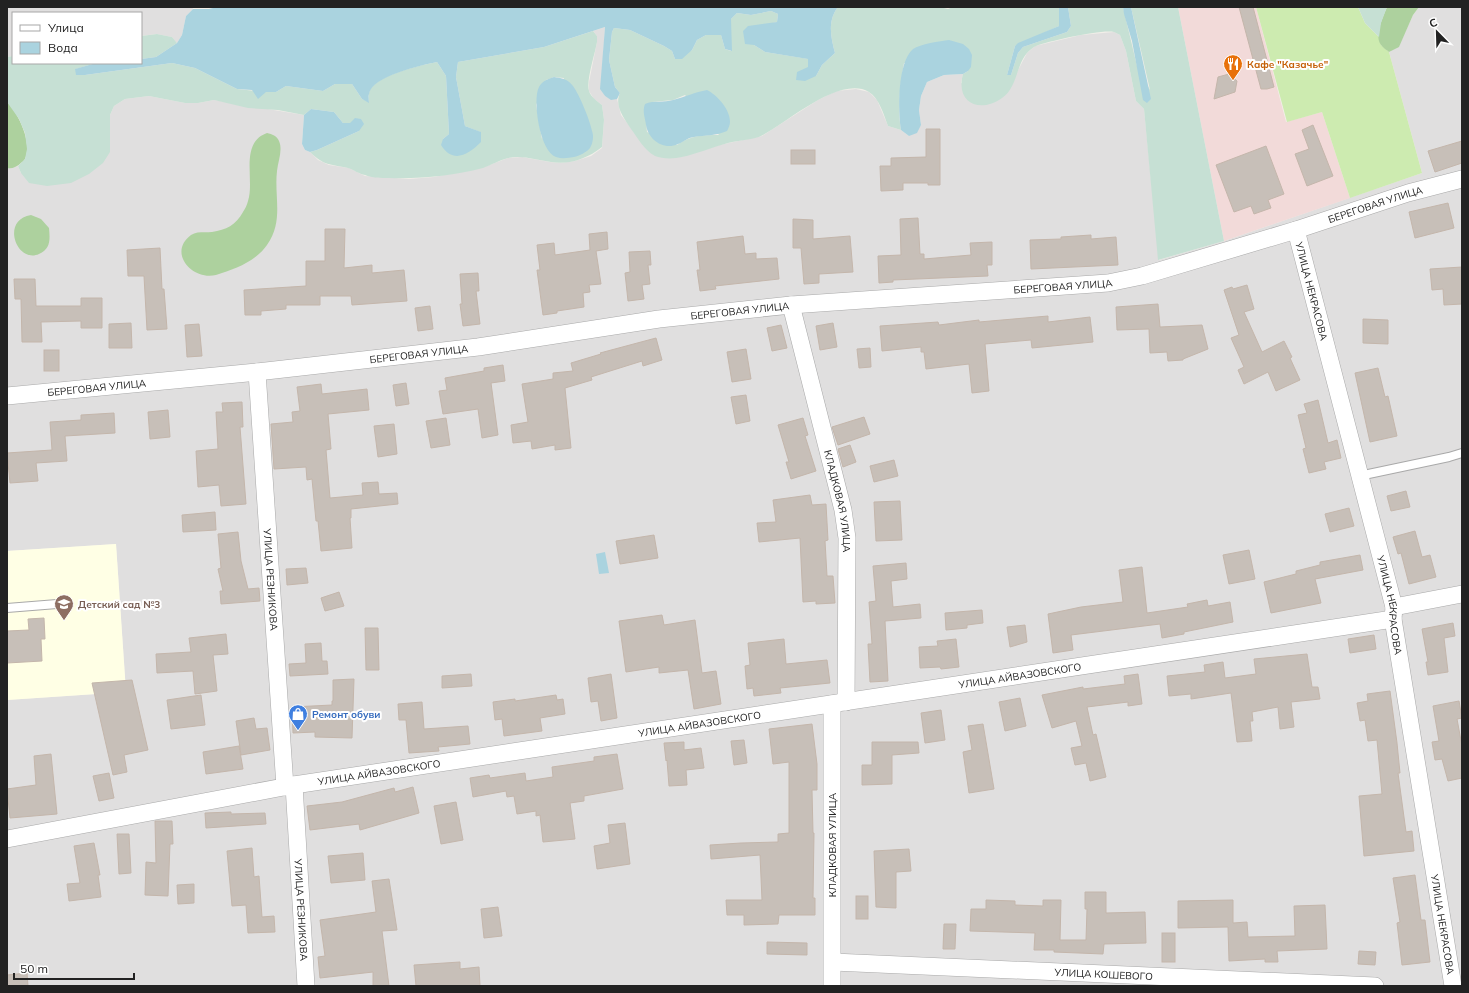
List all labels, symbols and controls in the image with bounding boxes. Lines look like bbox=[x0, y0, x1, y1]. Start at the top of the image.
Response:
legend bbox=[12, 12, 142, 64]
north arrow bbox=[1417, 12, 1457, 52]
text: С bbox=[1427, 15, 1440, 31]
text: Улица bbox=[47, 20, 84, 35]
text: Вода bbox=[48, 40, 78, 55]
restaurant icon: Кафе "Казачье" bbox=[1222, 53, 1244, 81]
place label: Кафе "Казачье" bbox=[1247, 58, 1328, 71]
street label: БЕРЕГОВАЯ УЛИЦА bbox=[1326, 183, 1425, 226]
street label: УЛИЦА НЕКРАСОВА bbox=[1292, 239, 1331, 342]
street label: БЕРЕГОВАЯ УЛИЦА bbox=[1013, 276, 1114, 297]
street label: БЕРЕГОВАЯ УЛИЦА bbox=[690, 299, 790, 323]
street label: БЕРЕГОВАЯ УЛИЦА bbox=[369, 342, 469, 366]
street label: БЕРЕГОВАЯ УЛИЦА bbox=[47, 377, 147, 399]
street label: КЛАДКОВАЯ УЛИЦА bbox=[821, 449, 853, 553]
street label: УЛИЦА РЕЗНИКОВА bbox=[261, 527, 280, 632]
street label: УЛИЦА НЕКРАСОВА bbox=[1374, 553, 1405, 656]
school or university icon: Детский сад №3 bbox=[53, 593, 75, 621]
place label: Детский сад №3 bbox=[78, 598, 160, 611]
street label: УЛИЦА АЙВАЗОВСКОГО bbox=[957, 660, 1082, 692]
shop icon: Ремонт обуви bbox=[287, 703, 309, 731]
place label: Ремонт обуви bbox=[312, 708, 380, 721]
street label: УЛИЦА АЙВАЗОВСКОГО bbox=[636, 709, 762, 740]
street label: УЛИЦА АЙВАЗОВСКОГО bbox=[316, 757, 442, 788]
street label: КЛАДКОВАЯ УЛИЦА bbox=[826, 792, 839, 897]
street label: УЛИЦА РЕЗНИКОВА bbox=[291, 857, 311, 962]
street label: УЛИЦА НЕКРАСОВА bbox=[1428, 872, 1457, 976]
scale bar bbox=[14, 955, 134, 981]
text: 50 m bbox=[20, 961, 48, 976]
street label: УЛИЦА КОШЕВОГО bbox=[1053, 966, 1153, 983]

